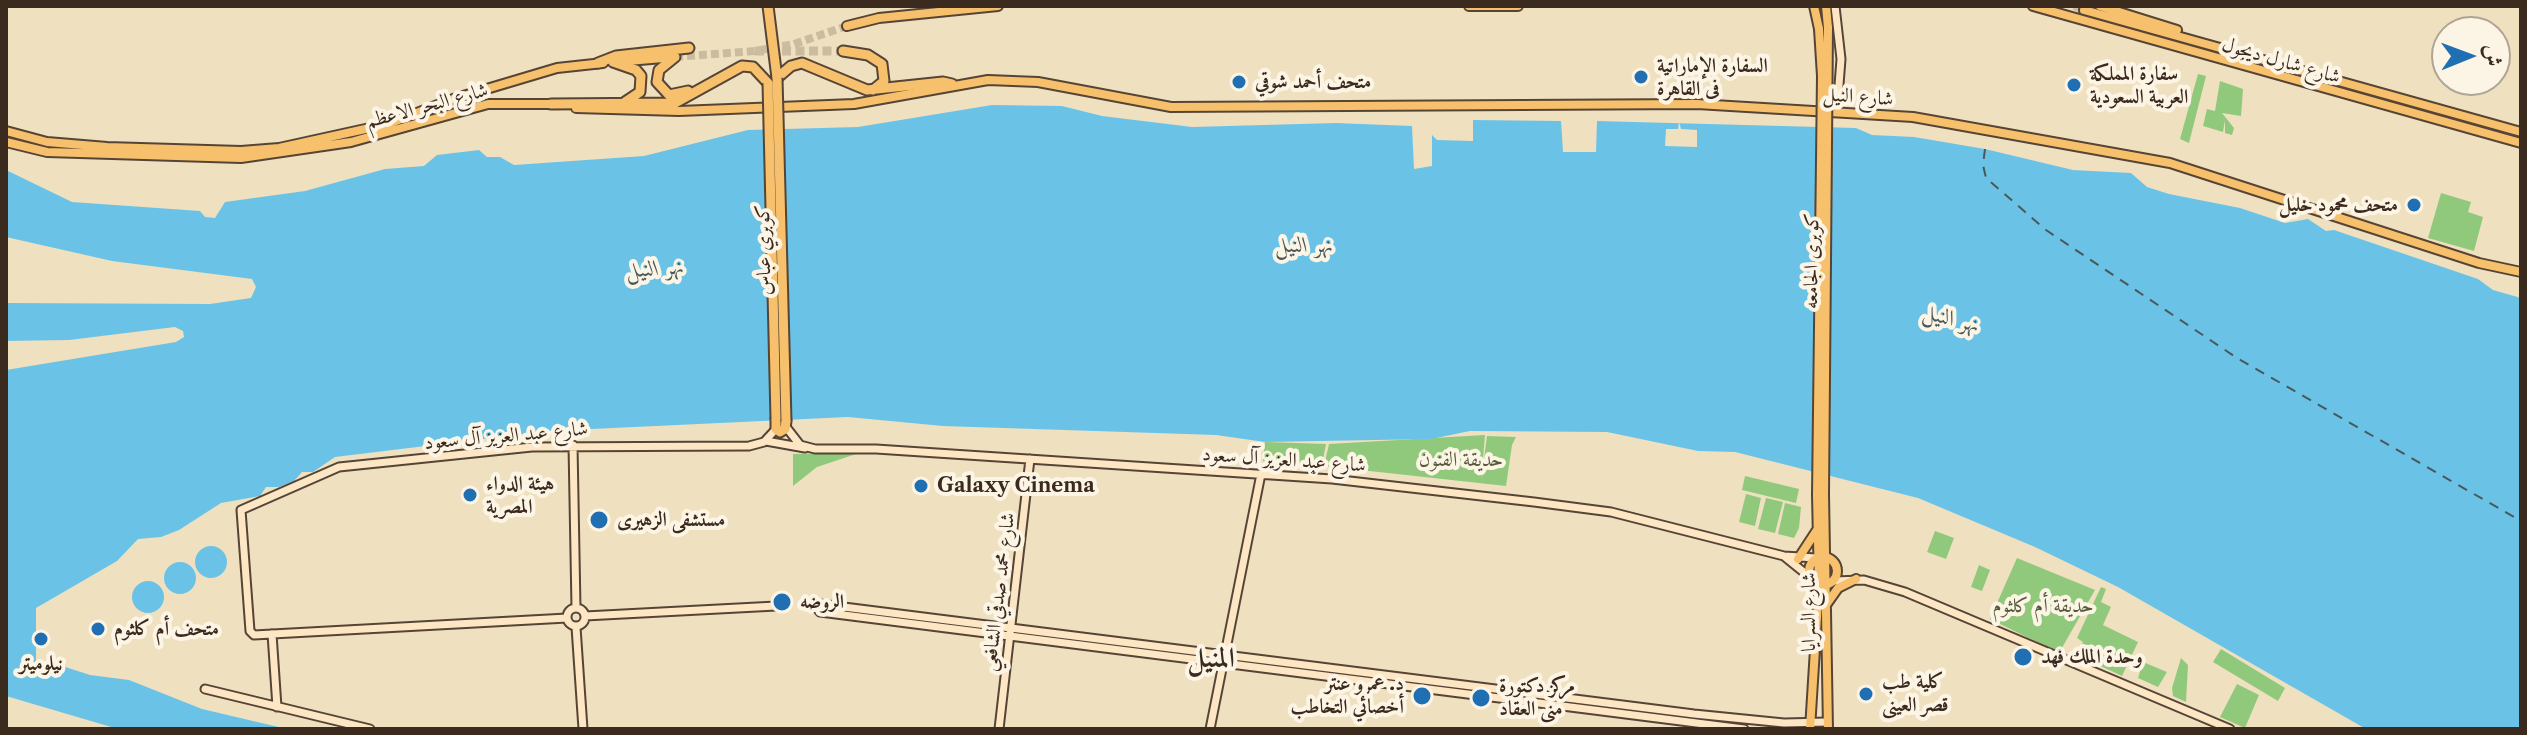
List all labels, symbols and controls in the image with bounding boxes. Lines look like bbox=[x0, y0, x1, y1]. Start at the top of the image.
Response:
north arrow bbox=[2431, 16, 2511, 96]
street label: شارع شارل ديجول bbox=[2219, 33, 2343, 89]
text: ش bbox=[2480, 44, 2507, 67]
place label: السفارة الإماراتية فى القاهرة bbox=[1657, 54, 1768, 101]
place label: سفارة المملكة العربية السعودية bbox=[2090, 62, 2188, 109]
marker: السفارة الإماراتية فى القاهرة bbox=[1632, 68, 1650, 86]
place label: متحف أحمد شوقي bbox=[1255, 70, 1371, 94]
marker: متحف أحمد شوقي bbox=[1230, 73, 1248, 91]
marker: سفارة المملكة العربية السعودية bbox=[2065, 76, 2083, 94]
street label: شارع البحر الاعظم bbox=[363, 78, 491, 134]
street label: شارع النيل bbox=[1822, 83, 1894, 111]
place label: متحف محمود خليل bbox=[2279, 193, 2398, 217]
marker: متحف محمود خليل bbox=[2405, 196, 2423, 214]
street label: كوبري عباس bbox=[751, 204, 777, 296]
street label: كوبرى الجامعه bbox=[1799, 213, 1825, 309]
water label: نهر النيل bbox=[1275, 233, 1333, 259]
water label: نهر النيل bbox=[625, 254, 685, 284]
water label: نهر النيل bbox=[1919, 299, 1983, 339]
street label: شارع عبد العزيز آل سعود bbox=[423, 417, 589, 455]
street label: شارع عبد العزيز آل سعود bbox=[1201, 442, 1367, 478]
park label: حديقة الفنون bbox=[1419, 448, 1503, 472]
place label: هيئة الدواء المصرية bbox=[486, 472, 554, 519]
place label: Galaxy Cinema bbox=[937, 474, 1095, 498]
marker: Galaxy Cinema bbox=[912, 477, 930, 495]
marker: هيئة الدواء المصرية bbox=[461, 486, 479, 504]
place label: مستشفى الزهيرى bbox=[617, 508, 725, 532]
marker: مستشفى الزهيرى bbox=[588, 509, 610, 531]
street label: شارع محمد صدقي الشافعي bbox=[977, 511, 1021, 673]
street label: شارع السرايا bbox=[1797, 572, 1821, 652]
place label: الروضه bbox=[800, 590, 844, 614]
marker: الروضه bbox=[771, 591, 793, 613]
park label: حديقة أم كلثوم bbox=[1992, 594, 2094, 618]
place label: متحف أم كلثوم bbox=[114, 617, 219, 641]
marker: متحف أم كلثوم bbox=[89, 620, 107, 638]
marker: نيلوميتر bbox=[32, 630, 50, 648]
district label: المنيل bbox=[1187, 642, 1235, 676]
place label: وحدة الملك فهد bbox=[2041, 645, 2143, 669]
marker: وحدة الملك فهد bbox=[2012, 646, 2034, 668]
place label: نيلوميتر bbox=[19, 652, 63, 676]
place label: كلية طب قصر العينى bbox=[1882, 670, 1949, 717]
place label: د. عمرو عنتر أخصائي التخاطب bbox=[1291, 672, 1404, 719]
place label: مركز دكتورة منى العقاد bbox=[1499, 674, 1575, 721]
marker: د. عمرو عنتر أخصائي التخاطب bbox=[1411, 685, 1433, 707]
marker: كلية طب قصر العينى bbox=[1857, 685, 1875, 703]
marker: مركز دكتورة منى العقاد bbox=[1470, 687, 1492, 709]

